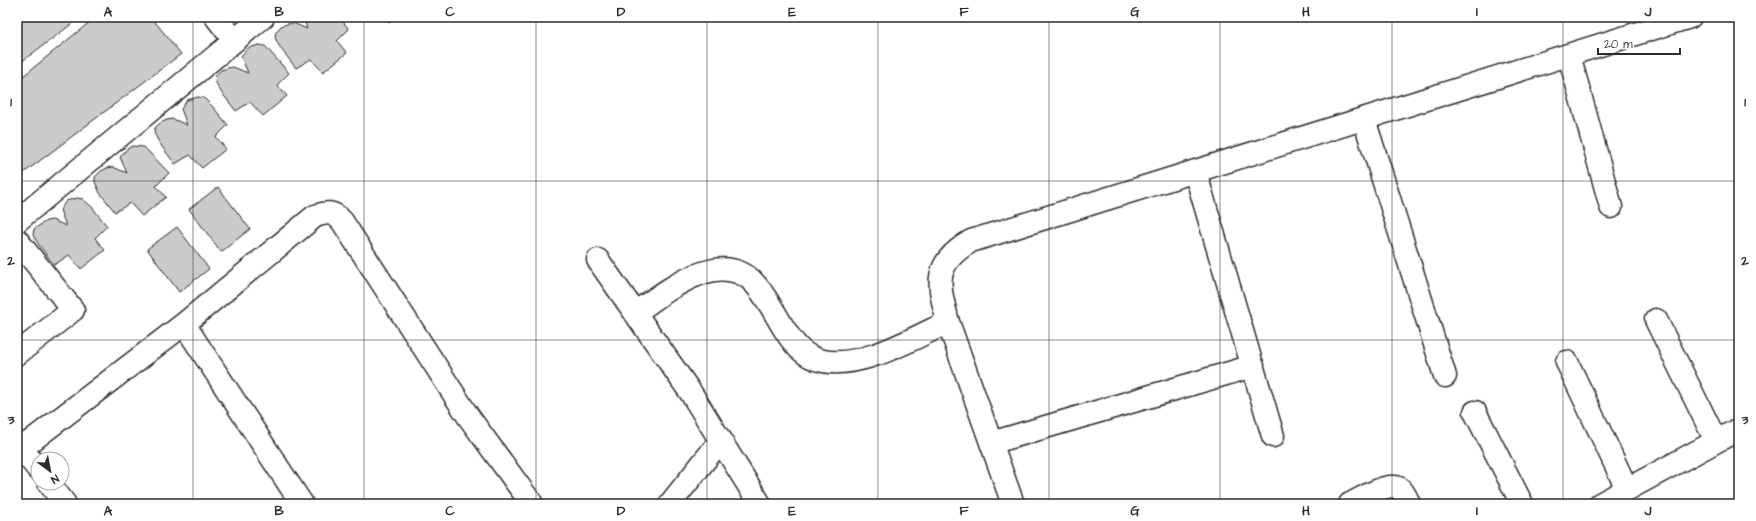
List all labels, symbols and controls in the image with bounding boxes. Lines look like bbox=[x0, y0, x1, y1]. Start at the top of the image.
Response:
text: A bbox=[104, 3, 113, 21]
text: B bbox=[274, 3, 284, 21]
text: C bbox=[445, 3, 455, 21]
text: D bbox=[617, 3, 626, 21]
text: E bbox=[788, 3, 796, 21]
text: F bbox=[959, 3, 969, 21]
text: G bbox=[1130, 3, 1140, 21]
text: H bbox=[1302, 3, 1310, 21]
text: I bbox=[1476, 3, 1478, 21]
text: J bbox=[1644, 3, 1652, 21]
scale bar bbox=[1598, 30, 1680, 56]
text: 20 m bbox=[1604, 36, 1633, 53]
text: 1 bbox=[10, 93, 12, 111]
text: 1 bbox=[1744, 93, 1746, 111]
text: 2 bbox=[6, 252, 15, 270]
text: 2 bbox=[1740, 252, 1749, 270]
text: 3 bbox=[7, 411, 15, 429]
text: 3 bbox=[1741, 411, 1749, 429]
north arrow bbox=[30, 451, 70, 491]
text: N bbox=[48, 471, 62, 487]
text: A bbox=[104, 502, 113, 520]
text: B bbox=[274, 502, 284, 520]
text: C bbox=[445, 502, 455, 520]
text: D bbox=[617, 502, 626, 520]
text: E bbox=[788, 502, 796, 520]
text: F bbox=[959, 502, 969, 520]
text: G bbox=[1130, 502, 1140, 520]
text: H bbox=[1302, 502, 1310, 520]
text: I bbox=[1476, 502, 1478, 520]
text: J bbox=[1644, 502, 1652, 520]

